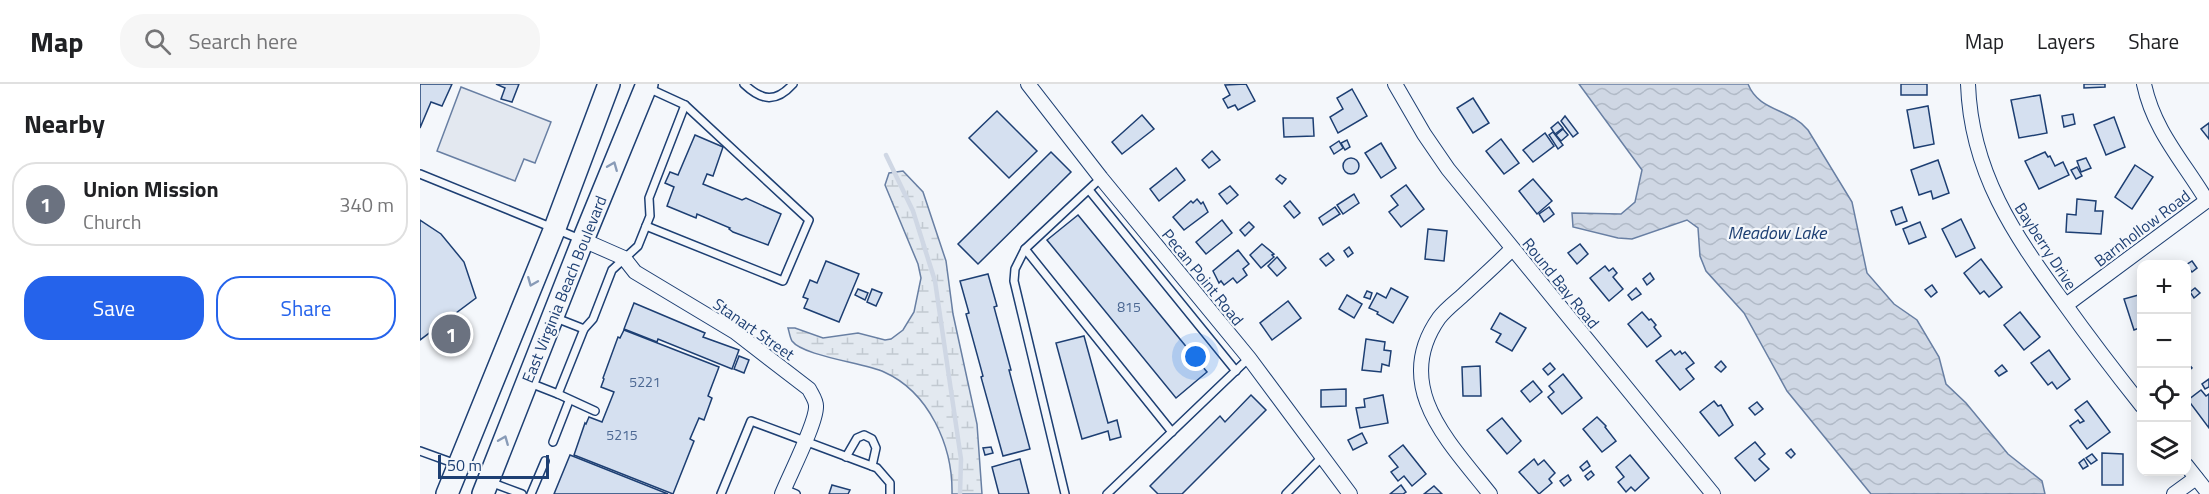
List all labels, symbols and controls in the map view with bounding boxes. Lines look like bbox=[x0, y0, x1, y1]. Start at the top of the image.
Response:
search box bbox=[120, 14, 540, 68]
text: Map bbox=[30, 20, 84, 63]
text: Search here bbox=[189, 24, 298, 58]
icon: search bbox=[141, 25, 174, 58]
text: Map bbox=[1965, 25, 2004, 57]
text: Layers bbox=[2037, 25, 2095, 57]
text: Share bbox=[2128, 25, 2179, 57]
text: Nearby bbox=[24, 104, 105, 143]
one-way arrow bbox=[606, 161, 618, 172]
text: Union Mission bbox=[83, 172, 219, 206]
street label: Barnhollow Road bbox=[2089, 184, 2195, 272]
text: 1 bbox=[40, 189, 51, 220]
text: 340 m bbox=[339, 189, 394, 220]
street label: East Virginia Beach Boulevard bbox=[515, 192, 613, 386]
street label: Bayberry Drive bbox=[2009, 198, 2083, 294]
text: Church bbox=[83, 206, 141, 237]
water label: Meadow Lake bbox=[1728, 219, 1828, 246]
street label: Pecan Point Road bbox=[1156, 223, 1250, 331]
street label: Round Bay Road bbox=[1517, 232, 1605, 334]
map controls bbox=[2137, 260, 2191, 476]
button: + bbox=[2137, 260, 2191, 314]
one-way arrow bbox=[527, 275, 539, 286]
button: Save bbox=[24, 276, 204, 340]
button: Share bbox=[216, 276, 396, 340]
street label: Stanart Street bbox=[708, 292, 800, 366]
house number: 815 bbox=[1117, 296, 1141, 317]
pin: 1 bbox=[432, 312, 471, 356]
button: − bbox=[2137, 314, 2191, 368]
your location bbox=[1181, 342, 1210, 371]
button: locate bbox=[2137, 368, 2191, 422]
house number: 5221 bbox=[629, 371, 661, 392]
button: layers bbox=[2137, 422, 2191, 476]
house number: 5215 bbox=[606, 424, 638, 445]
one-way arrow bbox=[497, 435, 510, 445]
scale bar bbox=[438, 452, 549, 480]
text: 50 m bbox=[447, 453, 482, 477]

